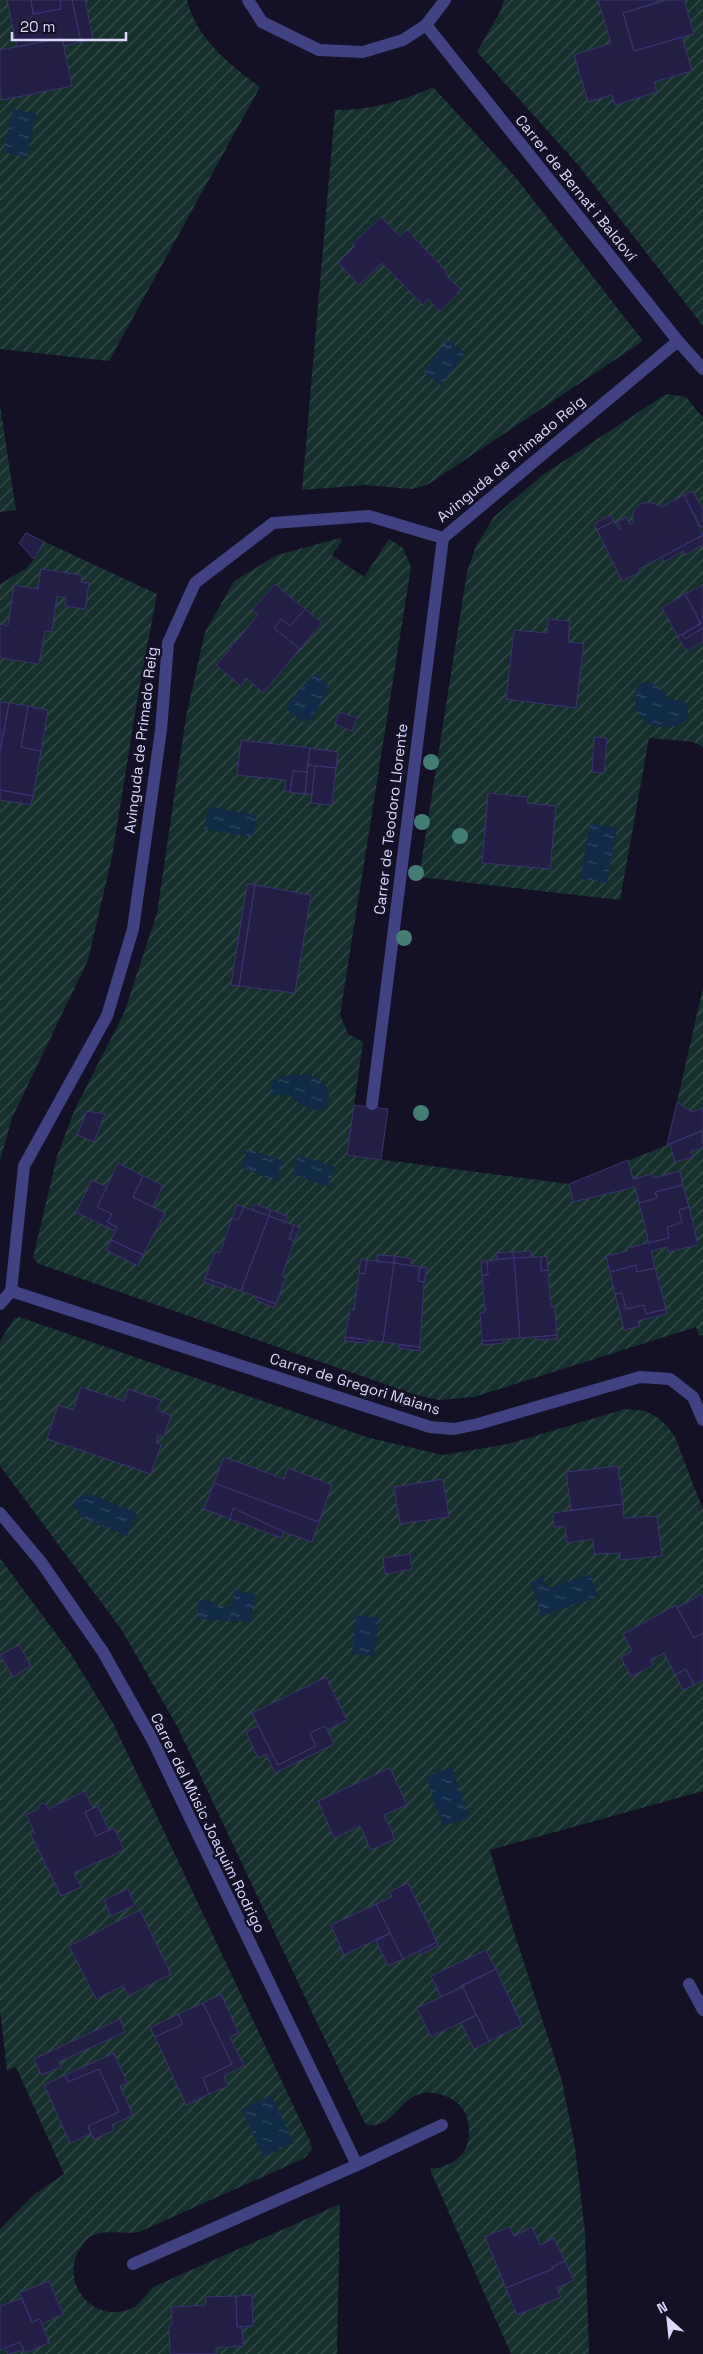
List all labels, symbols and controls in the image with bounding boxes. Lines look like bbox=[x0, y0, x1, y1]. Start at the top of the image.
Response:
scale bar bbox=[12, 10, 126, 42]
text: 20 m bbox=[20, 17, 55, 36]
street label: Carrer de Bernat i Baldoví bbox=[511, 111, 641, 265]
street label: Avinguda de Primado Reig bbox=[433, 391, 589, 526]
street label: Avinguda de Primado Reig bbox=[120, 646, 161, 834]
street label: Carrer de Teodoro Llorente bbox=[369, 722, 412, 916]
street label: Carrer de Gregori Maians bbox=[268, 1349, 443, 1419]
street label: Carrer del Músic Joaquim Rodrigo bbox=[147, 1710, 270, 1936]
north arrow bbox=[643, 2294, 693, 2344]
text: N bbox=[654, 2297, 670, 2318]

